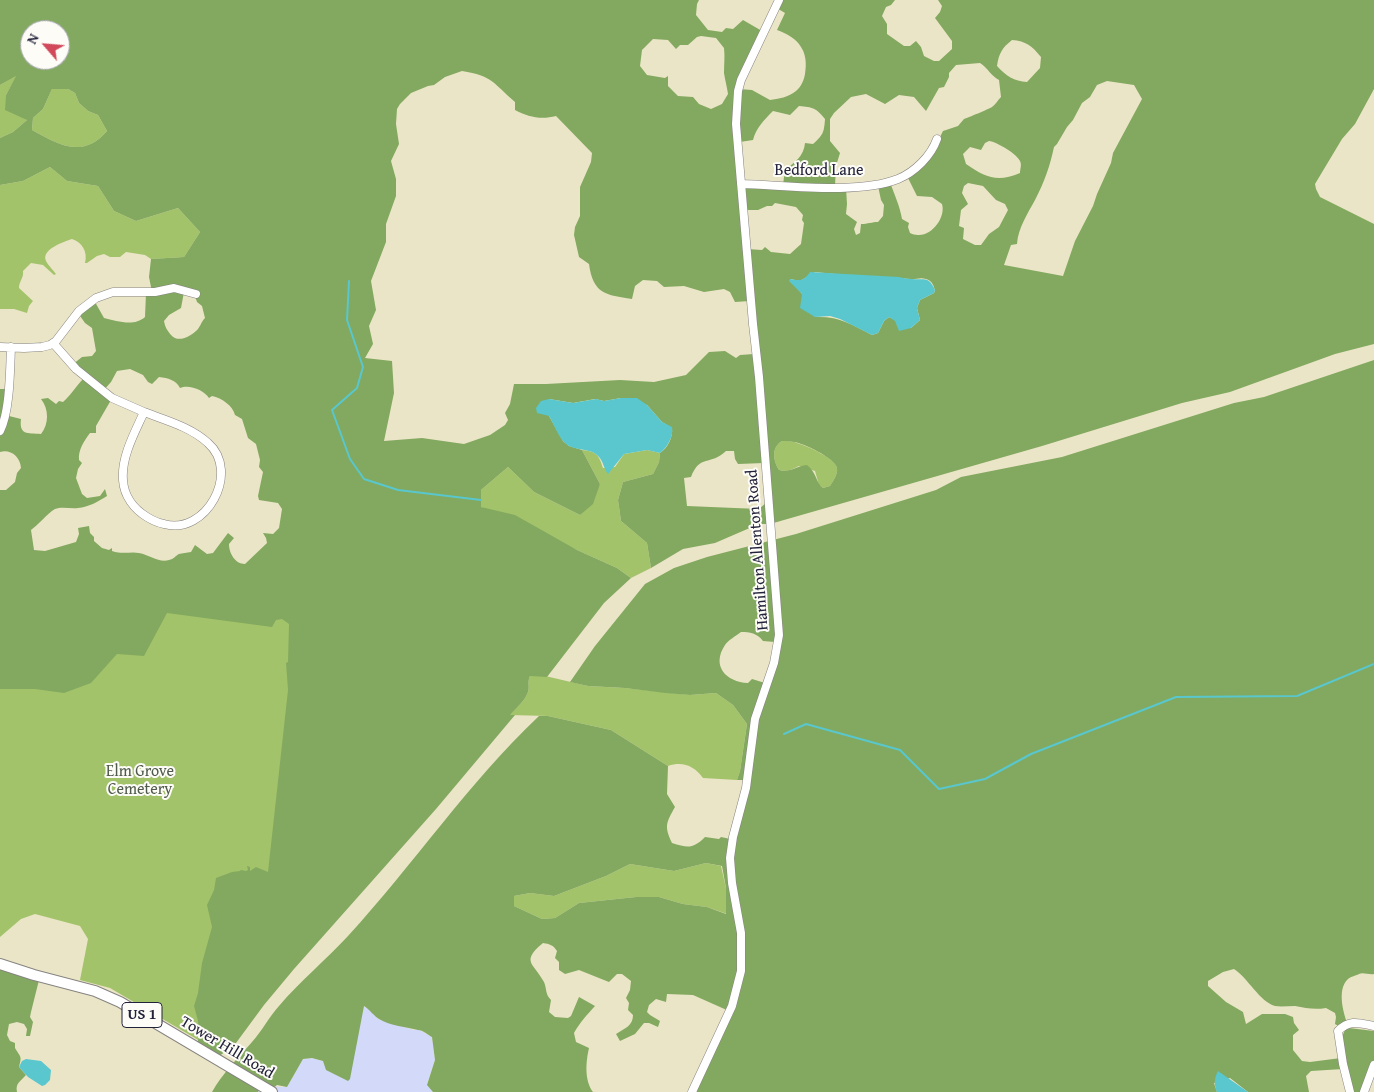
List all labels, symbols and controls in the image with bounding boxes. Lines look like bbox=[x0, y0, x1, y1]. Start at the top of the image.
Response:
north arrow bbox=[20, 20, 70, 70]
text: N bbox=[21, 30, 44, 47]
street label: Bedford Lane bbox=[775, 161, 863, 181]
street label: Hamilton Allenton Road bbox=[743, 469, 773, 631]
park label: Elm Grove Cemetery bbox=[106, 762, 174, 800]
road number: US 1 bbox=[122, 1002, 162, 1028]
street label: Tower Hill Road bbox=[177, 1012, 277, 1084]

